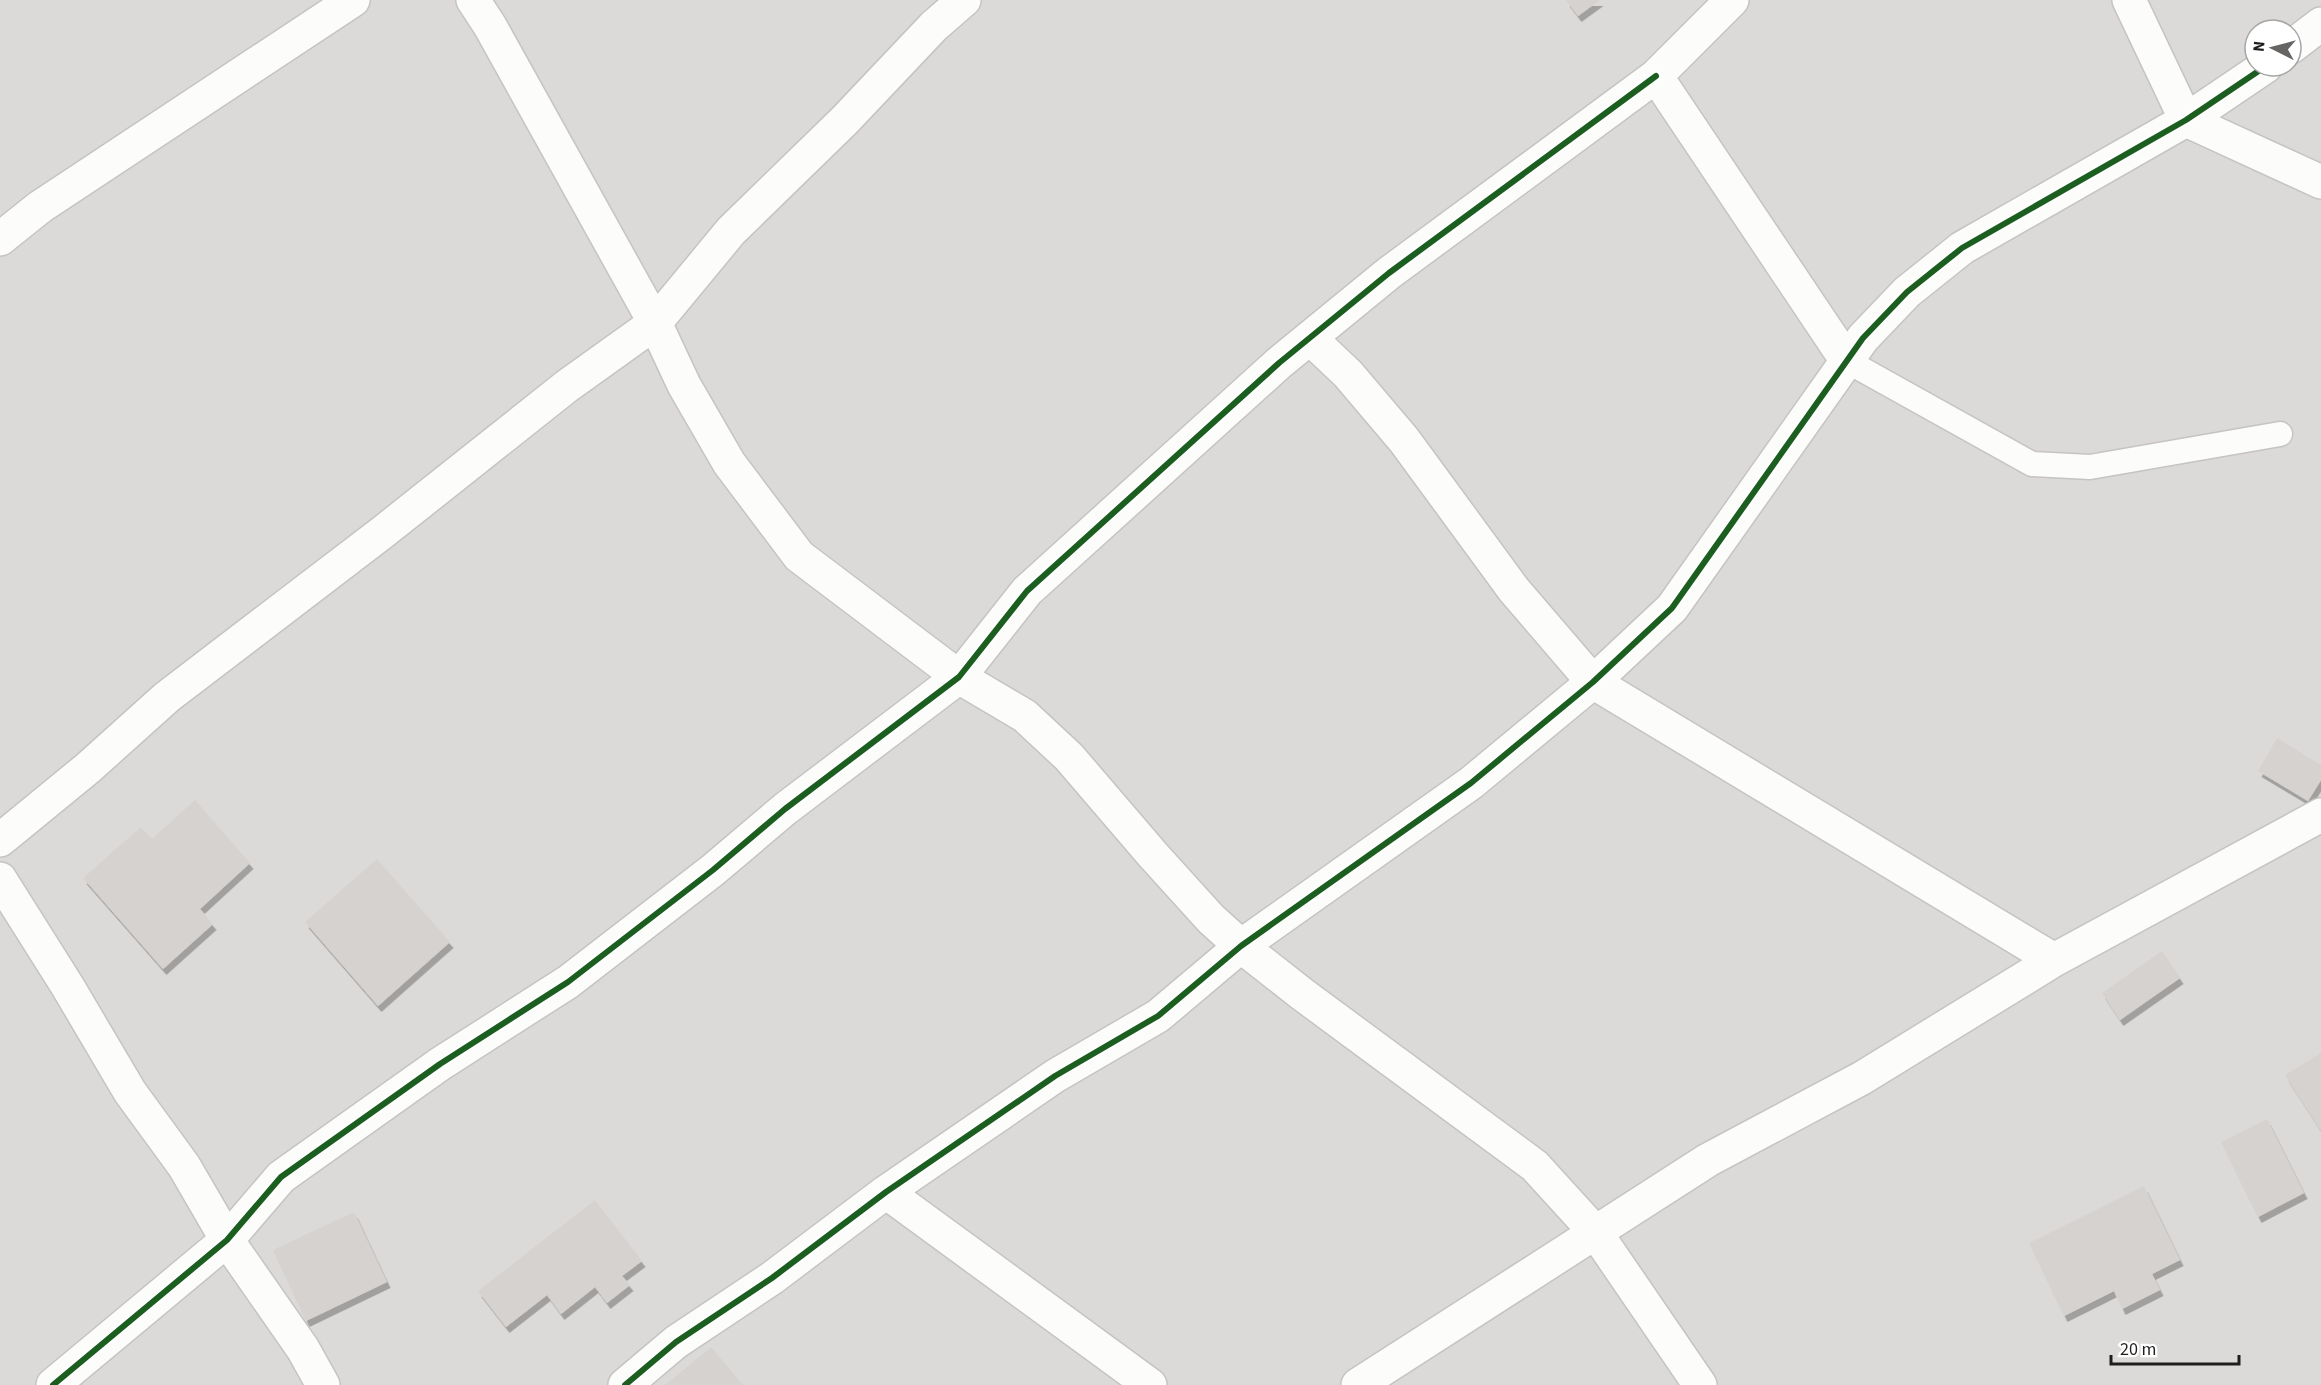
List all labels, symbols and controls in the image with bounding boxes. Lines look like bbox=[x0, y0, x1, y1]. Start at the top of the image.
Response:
north arrow bbox=[2243, 18, 2303, 78]
text: N bbox=[2248, 40, 2271, 53]
scale bar bbox=[2111, 1328, 2238, 1366]
text: 20 m bbox=[2120, 1337, 2156, 1362]

